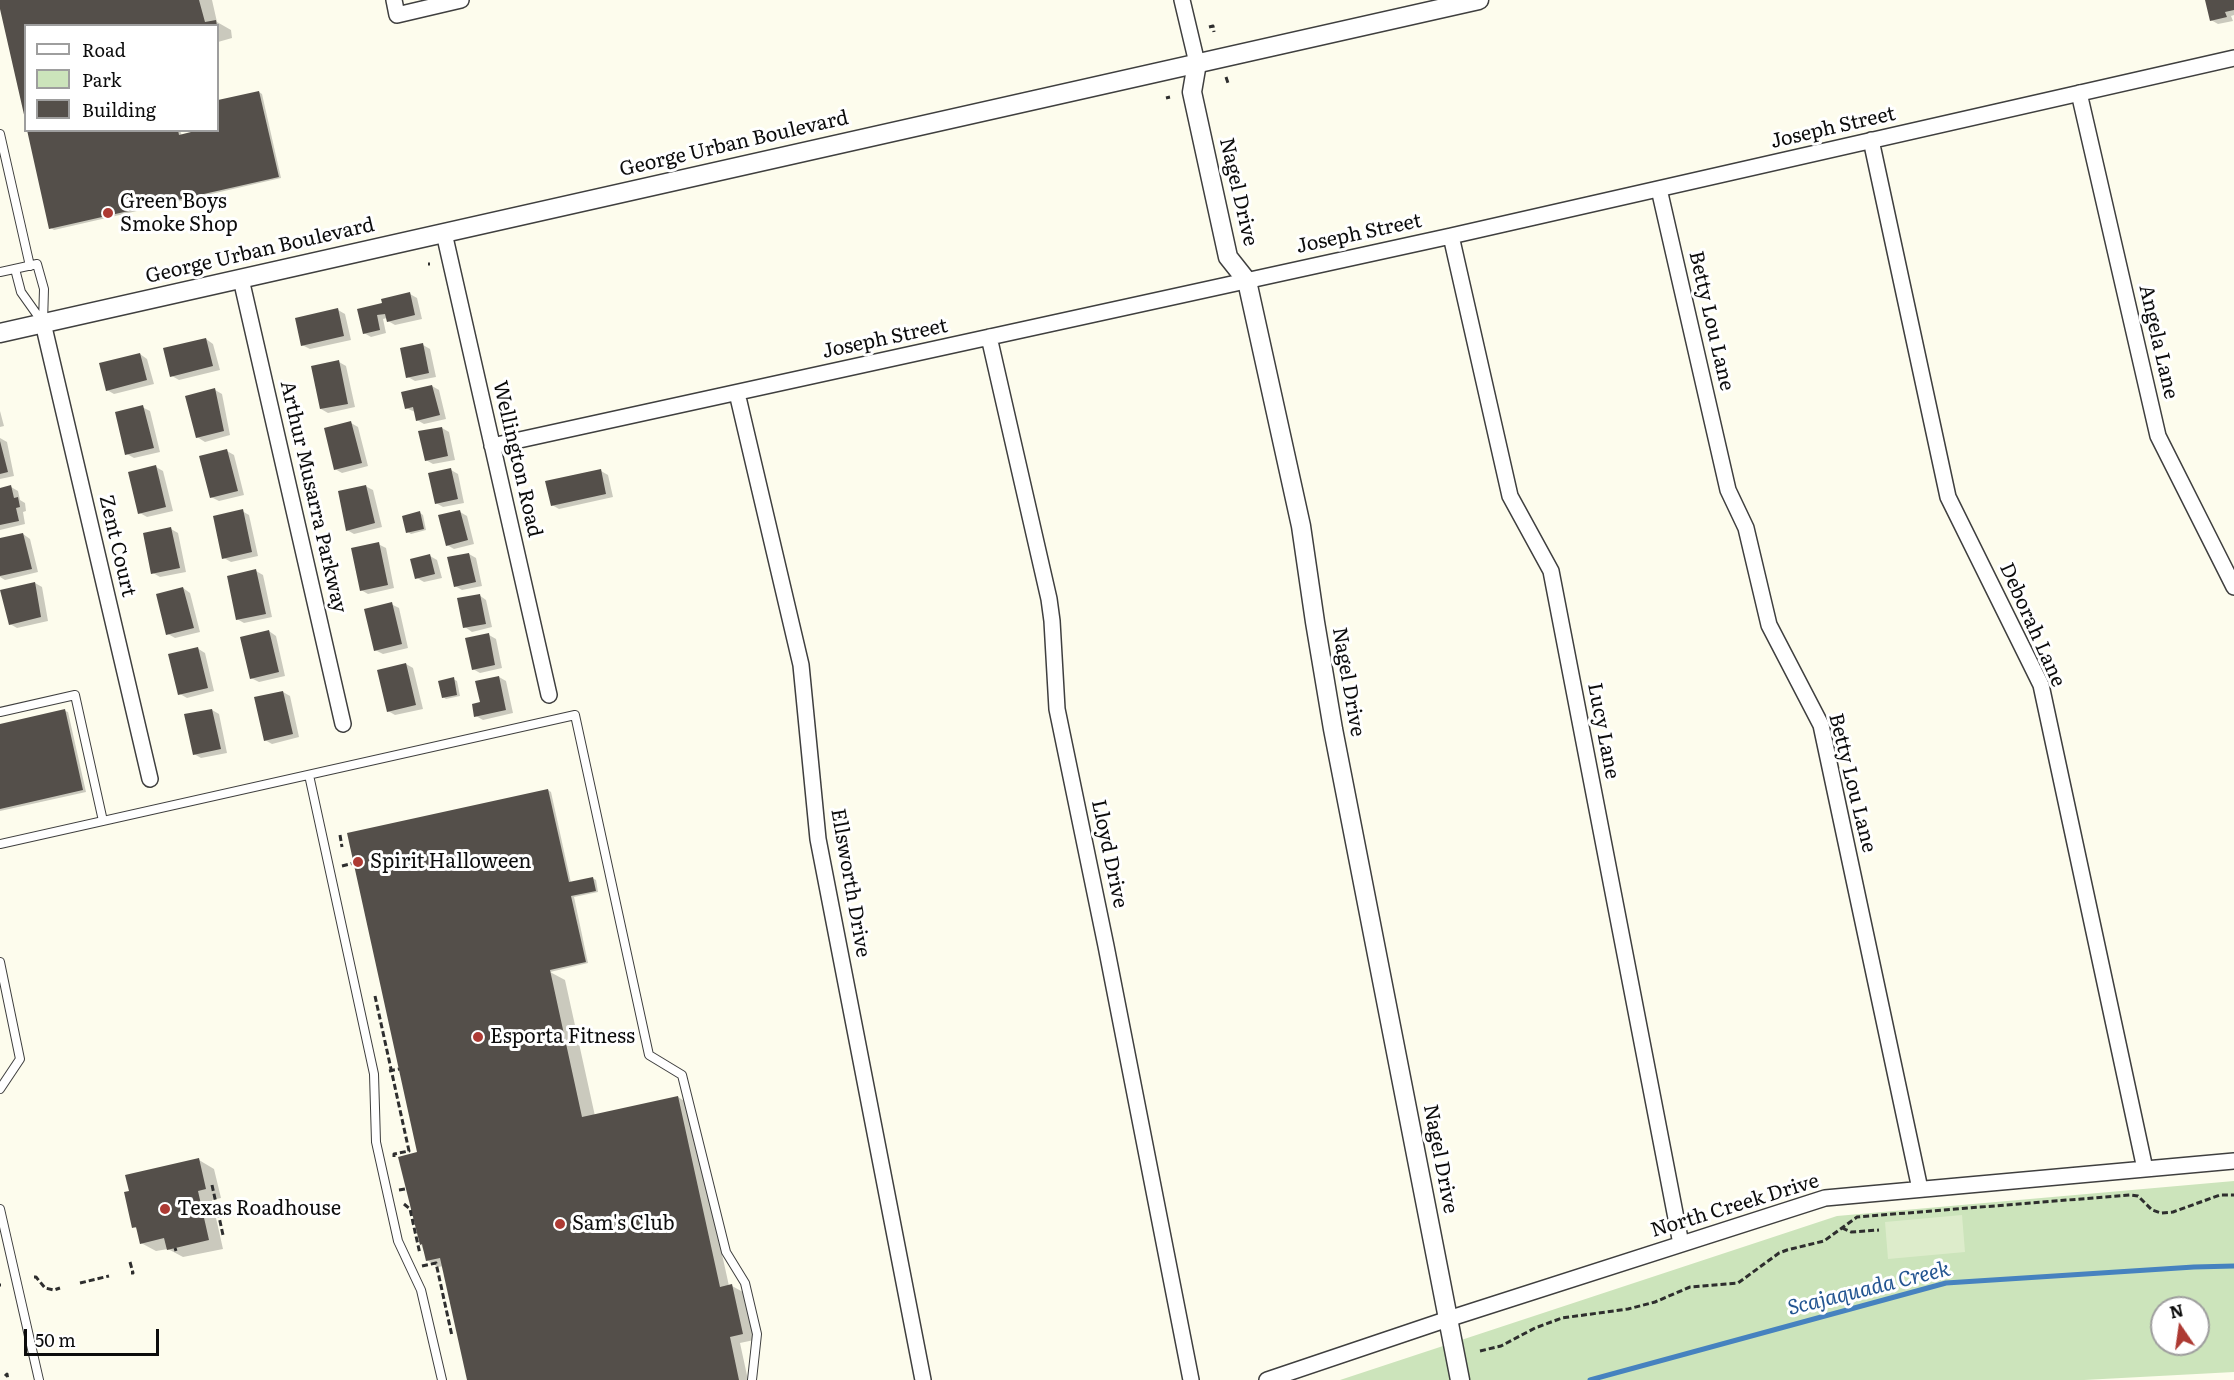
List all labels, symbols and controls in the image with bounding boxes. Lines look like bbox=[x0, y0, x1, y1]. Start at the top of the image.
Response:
legend bbox=[24, 24, 219, 132]
text: Road bbox=[82, 36, 126, 63]
text: Park bbox=[82, 66, 121, 93]
text: Building bbox=[82, 96, 156, 123]
street label: Joseph Street bbox=[1768, 102, 1898, 154]
street label: George Urban Boulevard bbox=[617, 106, 851, 182]
street label: Nagel Drive bbox=[1214, 135, 1262, 249]
place label: Green Boys Smoke Shop bbox=[120, 190, 238, 237]
marker: Green Boys Smoke Shop bbox=[101, 206, 115, 220]
street label: Joseph Street bbox=[1294, 209, 1424, 259]
street label: George Urban Boulevard bbox=[143, 213, 377, 289]
street label: Betty Lou Lane bbox=[1683, 249, 1739, 393]
street label: Angela Lane bbox=[2133, 282, 2183, 402]
street label: Joseph Street bbox=[820, 314, 950, 364]
street label: Wellington Road bbox=[487, 378, 547, 540]
street label: Arthur Musarra Parkway bbox=[275, 379, 351, 615]
street label: Zent Court bbox=[94, 493, 140, 599]
street label: Deborah Lane bbox=[1994, 559, 2070, 691]
street label: Nagel Drive bbox=[1327, 625, 1369, 739]
street label: Lucy Lane bbox=[1582, 681, 1624, 781]
street label: Betty Lou Lane bbox=[1823, 711, 1881, 855]
street label: Lloyd Drive bbox=[1086, 798, 1132, 910]
street label: Ellsworth Drive bbox=[825, 807, 875, 959]
place label: Spirit Halloween bbox=[370, 850, 532, 874]
marker: Spirit Halloween bbox=[351, 855, 365, 869]
place label: Esporta Fitness bbox=[490, 1025, 635, 1049]
marker: Esporta Fitness bbox=[471, 1030, 485, 1044]
street label: Nagel Drive bbox=[1418, 1102, 1462, 1216]
street label: North Creek Drive bbox=[1648, 1169, 1822, 1243]
place label: Texas Roadhouse bbox=[177, 1197, 341, 1221]
marker: Texas Roadhouse bbox=[158, 1202, 172, 1216]
place label: Sam's Club bbox=[572, 1212, 675, 1236]
marker: Sam's Club bbox=[553, 1217, 567, 1231]
water label: Scajaquada Creek bbox=[1785, 1257, 1953, 1321]
north arrow bbox=[2150, 1296, 2210, 1356]
text: N bbox=[2167, 1297, 2186, 1324]
scale bar bbox=[27, 1317, 162, 1355]
text: 50 m bbox=[35, 1326, 76, 1353]

